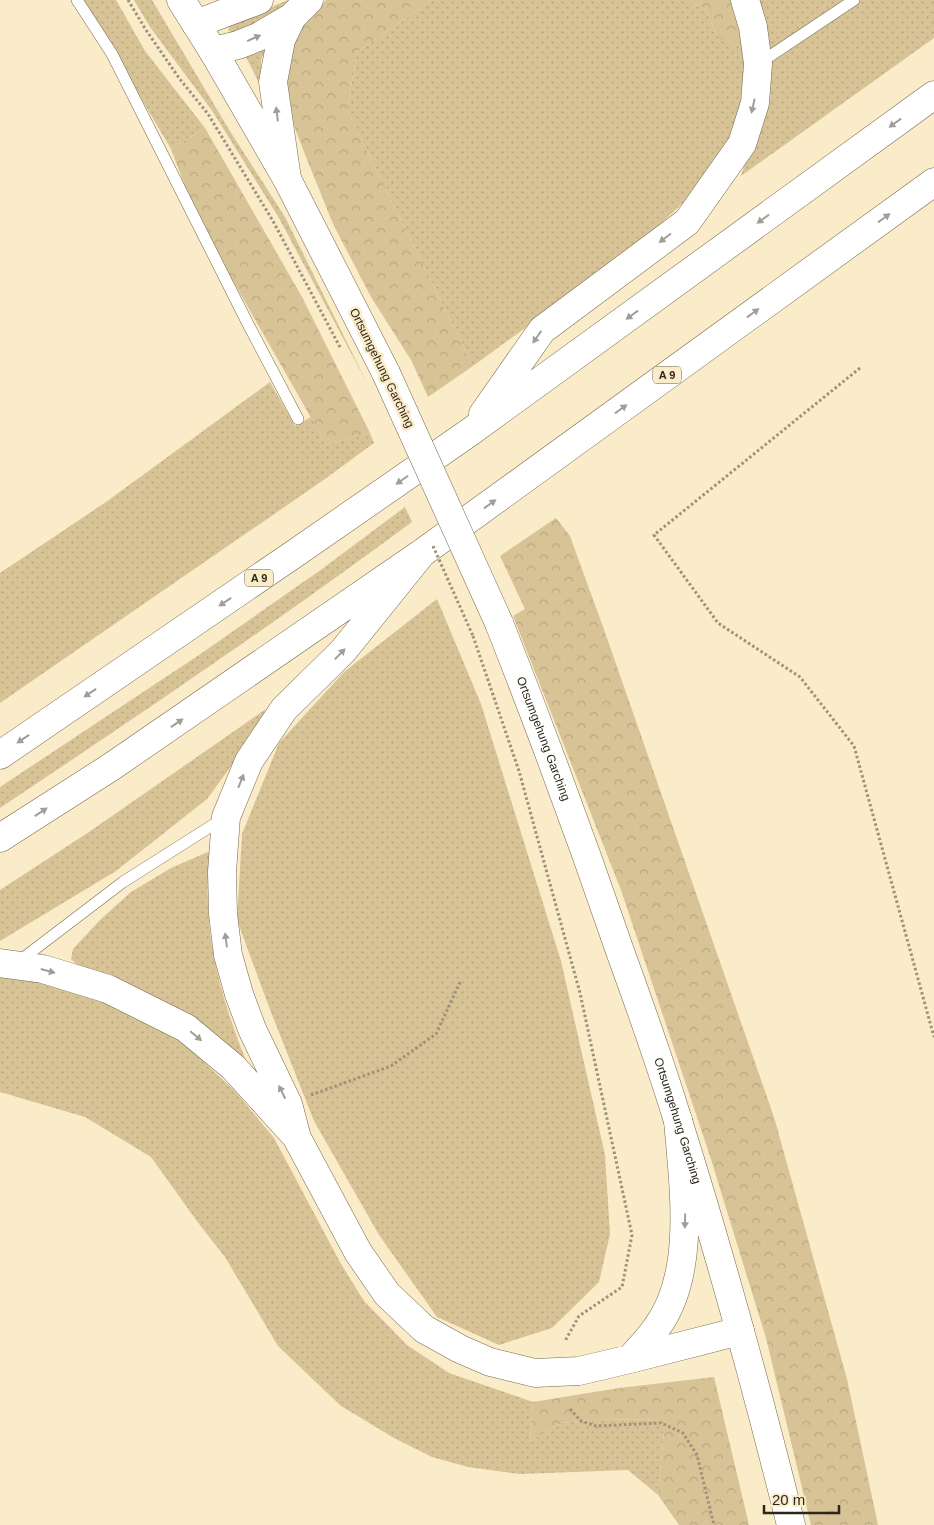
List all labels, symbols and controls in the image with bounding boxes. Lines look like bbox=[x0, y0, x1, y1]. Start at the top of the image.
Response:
one-way arrow bbox=[247, 34, 261, 42]
one-way arrow bbox=[749, 98, 757, 113]
one-way arrow bbox=[273, 105, 281, 121]
one-way arrow bbox=[888, 118, 901, 128]
one-way arrow bbox=[877, 213, 891, 223]
one-way arrow bbox=[756, 214, 770, 224]
one-way arrow bbox=[658, 233, 672, 243]
street label: Ortsumgehung Garching bbox=[347, 306, 417, 430]
one-way arrow bbox=[746, 308, 760, 318]
one-way arrow bbox=[626, 309, 639, 320]
one-way arrow bbox=[532, 330, 542, 344]
road number: A 9 bbox=[653, 366, 681, 384]
one-way arrow bbox=[614, 404, 628, 414]
one-way arrow bbox=[395, 475, 408, 485]
one-way arrow bbox=[483, 499, 497, 509]
road number: A 9 bbox=[245, 570, 273, 586]
one-way arrow bbox=[218, 597, 231, 607]
one-way arrow bbox=[334, 648, 346, 660]
street label: Ortsumgehung Garching bbox=[514, 675, 573, 803]
one-way arrow bbox=[84, 688, 97, 698]
one-way arrow bbox=[170, 718, 183, 728]
one-way arrow bbox=[17, 734, 30, 744]
one-way arrow bbox=[237, 773, 245, 788]
one-way arrow bbox=[34, 808, 48, 817]
one-way arrow bbox=[222, 932, 230, 948]
one-way arrow bbox=[40, 967, 56, 975]
one-way arrow bbox=[189, 1030, 201, 1042]
street label: Ortsumgehung Garching bbox=[651, 1056, 704, 1186]
one-way arrow bbox=[278, 1085, 286, 1099]
one-way arrow bbox=[680, 1214, 688, 1230]
scale bar bbox=[764, 1482, 839, 1514]
text: 20 m bbox=[772, 1491, 805, 1508]

